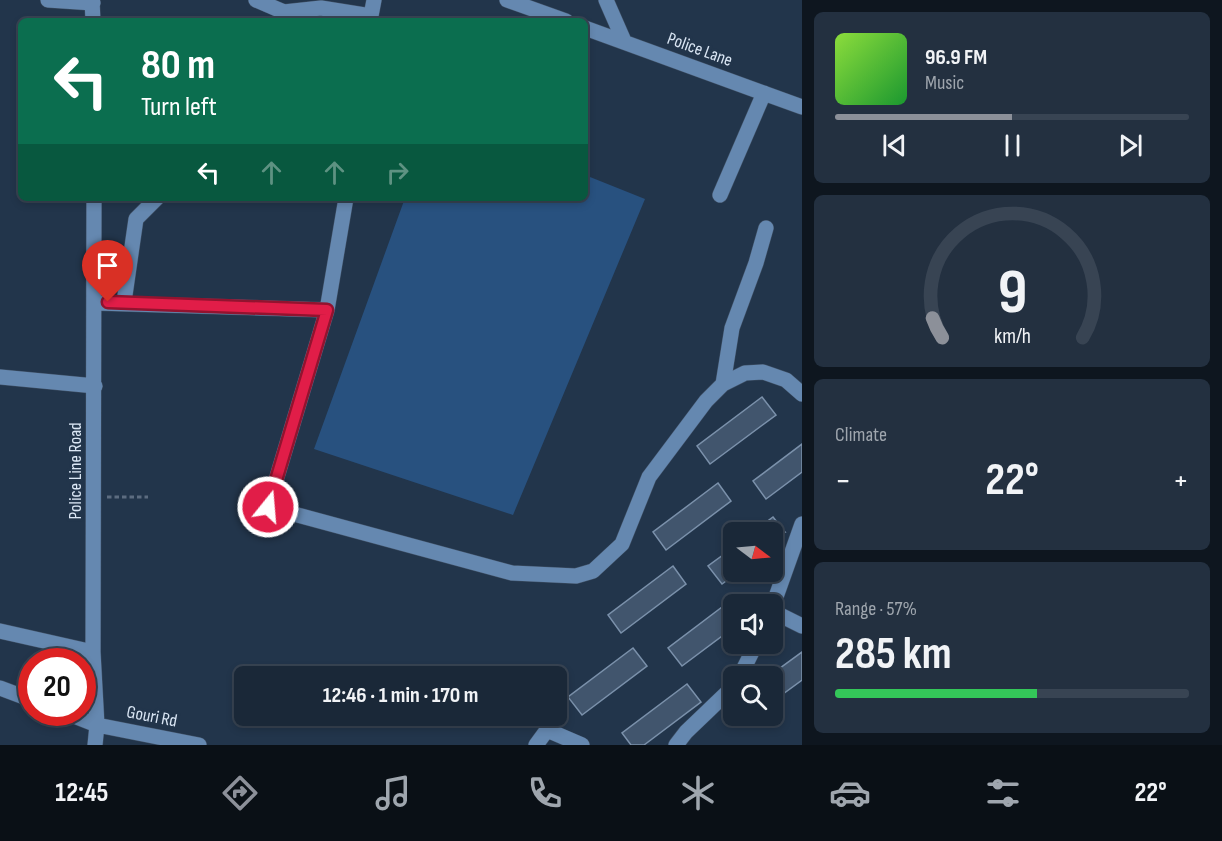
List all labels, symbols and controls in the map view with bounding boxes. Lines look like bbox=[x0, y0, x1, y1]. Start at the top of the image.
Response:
street label: Police Lane bbox=[664, 28, 735, 71]
text: 80 m bbox=[141, 40, 215, 91]
icon: left bbox=[42, 42, 120, 120]
text: 96.9 FM bbox=[925, 44, 987, 71]
text: Music bbox=[925, 71, 964, 95]
text: Turn left bbox=[141, 91, 217, 123]
icon: previous bbox=[878, 129, 911, 162]
icon: pause bbox=[996, 129, 1029, 162]
icon: next bbox=[1114, 129, 1147, 162]
icon: left bbox=[192, 156, 225, 189]
icon: ahead bbox=[255, 156, 288, 189]
icon: ahead bbox=[318, 156, 351, 189]
icon: right bbox=[381, 156, 414, 189]
pin bbox=[82, 240, 133, 302]
icon: arrive bbox=[91, 249, 124, 282]
text: 9 bbox=[997, 256, 1027, 331]
text: km/h bbox=[993, 324, 1031, 349]
street label: Police Line Road bbox=[65, 422, 86, 520]
text: Climate bbox=[835, 423, 887, 447]
text: 22° bbox=[985, 453, 1039, 508]
text: − bbox=[835, 461, 851, 501]
text: + bbox=[1173, 461, 1189, 501]
position arrow bbox=[236, 475, 300, 539]
north arrow bbox=[723, 522, 783, 582]
map controls bbox=[723, 522, 783, 726]
button: sound bbox=[723, 594, 783, 654]
text: Range · 57% bbox=[835, 597, 917, 621]
text: 285 km bbox=[835, 627, 952, 682]
speed limit sign: 20 bbox=[18, 648, 96, 726]
button: search bbox=[723, 666, 783, 726]
text: 12:46 · 1 min · 170 m bbox=[323, 682, 478, 709]
street label: Gouri Rd bbox=[125, 701, 179, 732]
icon: directions bbox=[219, 772, 261, 814]
icon: music bbox=[372, 772, 414, 814]
icon: phone bbox=[524, 772, 566, 814]
icon: climate bbox=[677, 772, 719, 814]
icon: car bbox=[829, 772, 871, 814]
icon: filters bbox=[982, 772, 1024, 814]
text: 12:45 bbox=[55, 777, 108, 809]
text: 22° bbox=[1134, 777, 1167, 809]

